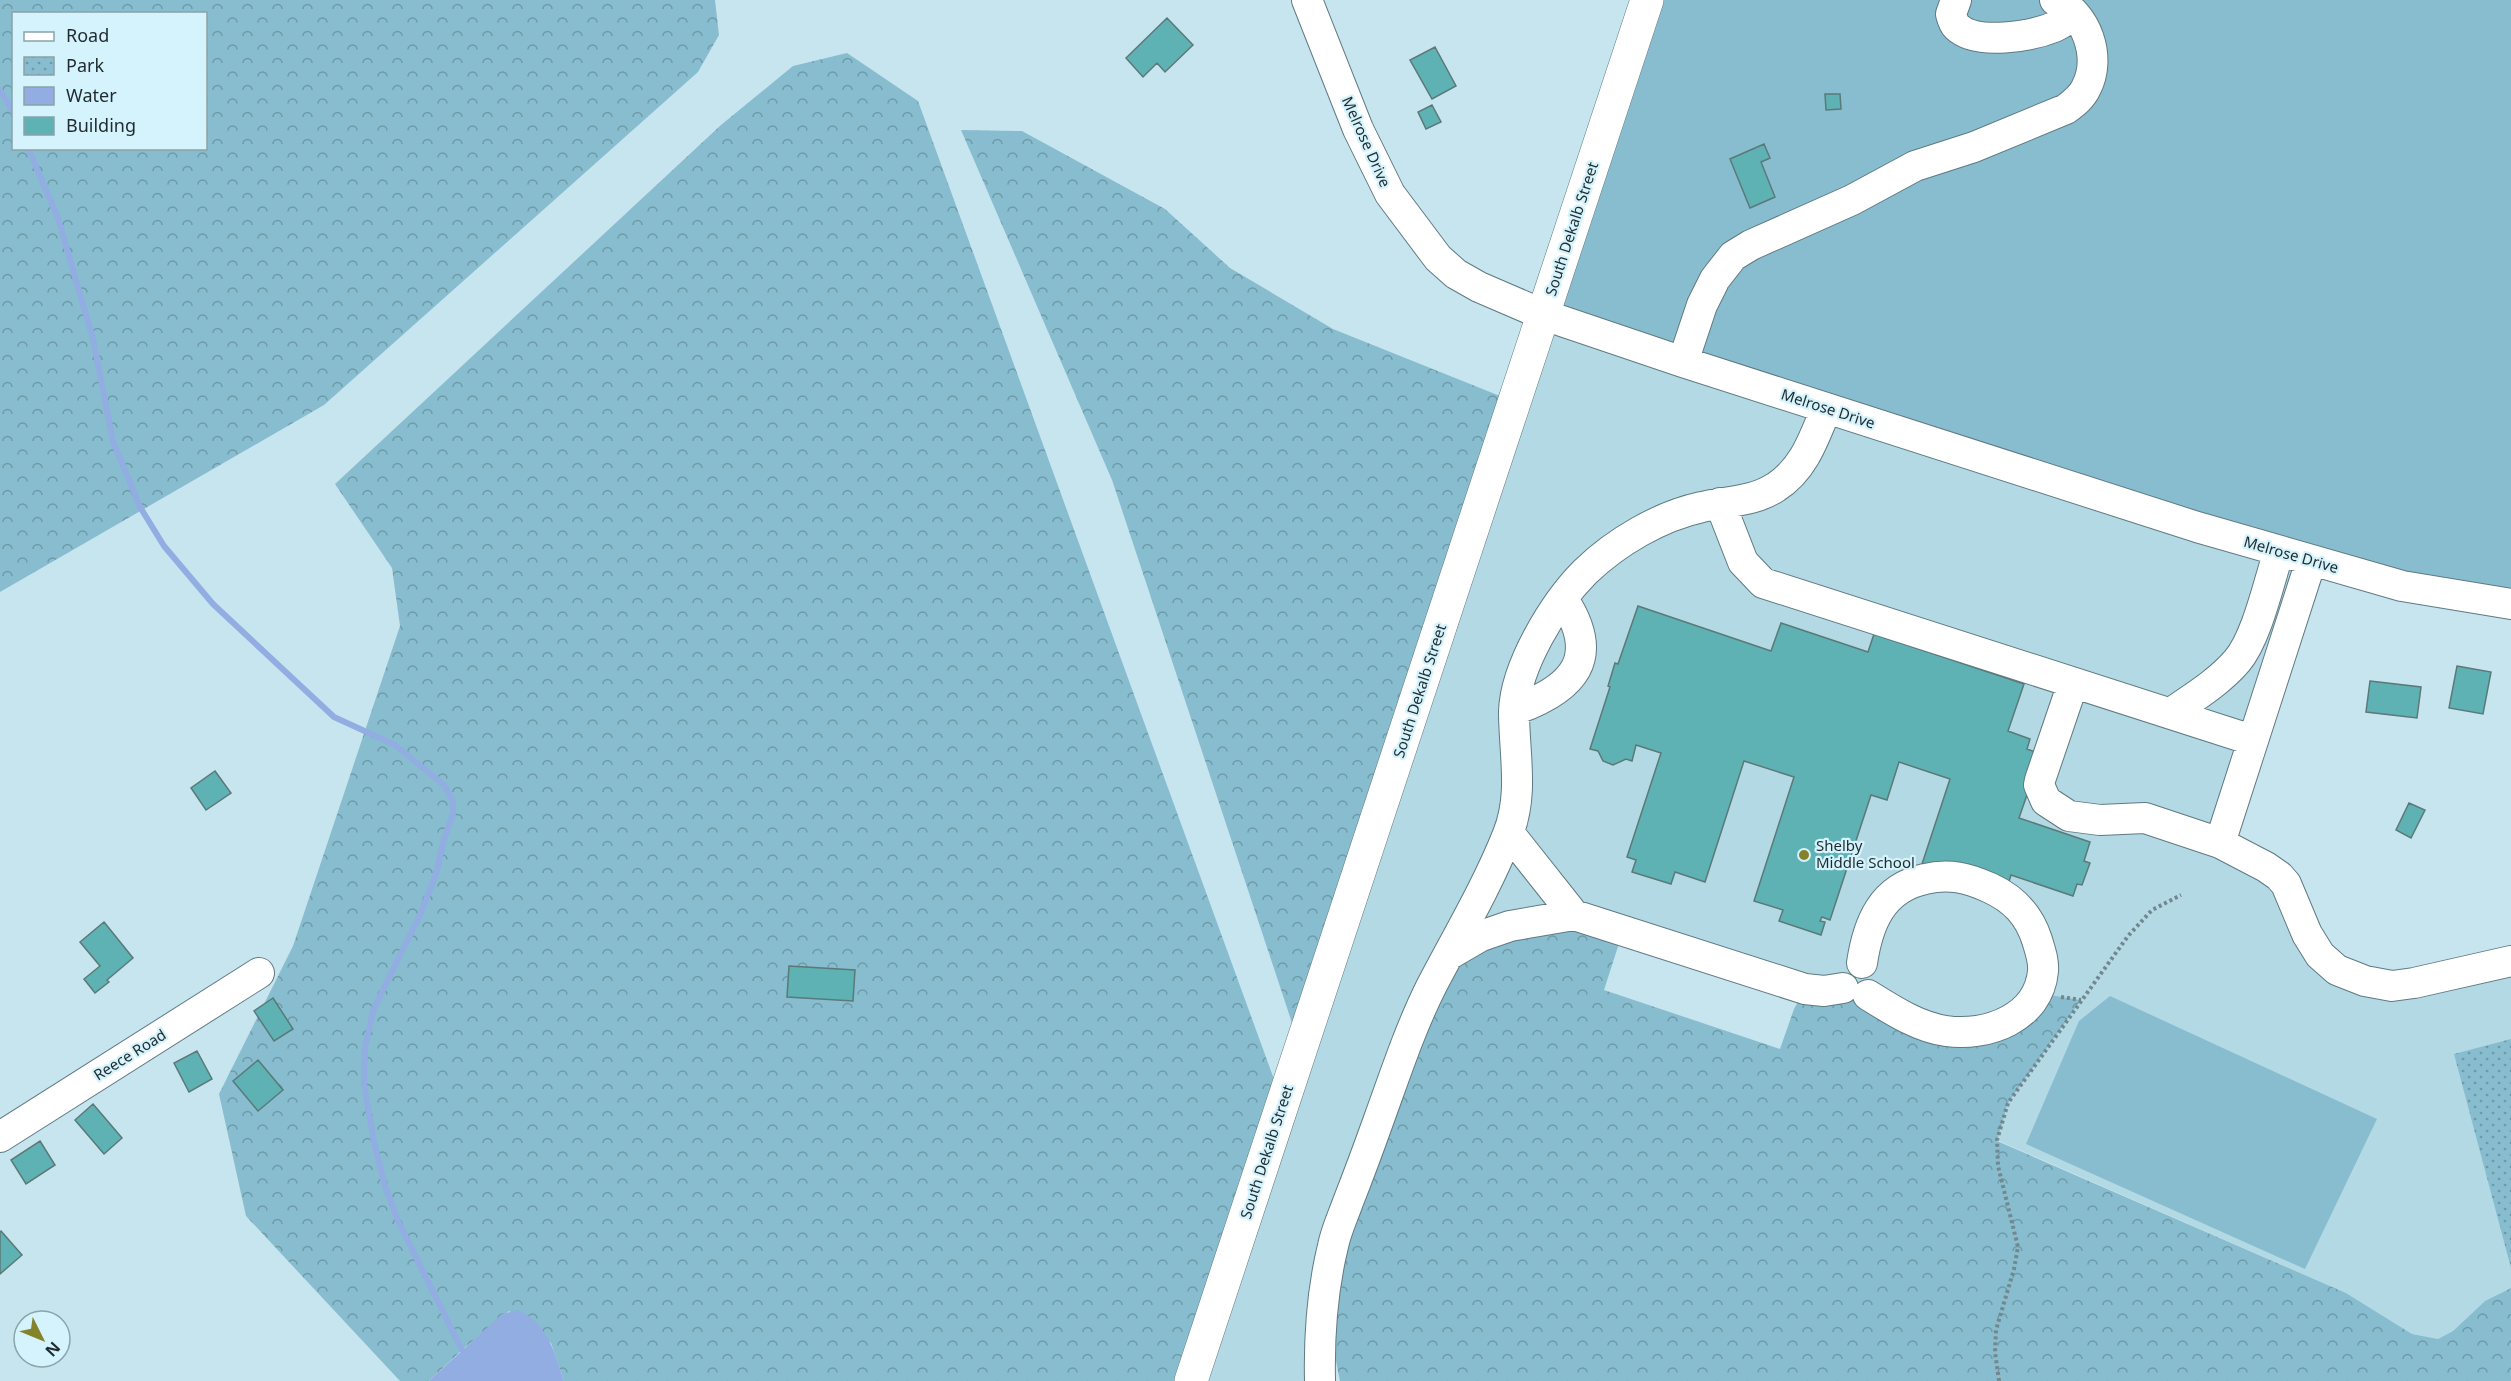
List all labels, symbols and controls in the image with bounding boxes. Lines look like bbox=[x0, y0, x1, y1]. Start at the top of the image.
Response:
legend bbox=[12, 12, 207, 150]
text: Road bbox=[66, 23, 109, 47]
text: Park bbox=[66, 53, 104, 77]
text: Water bbox=[66, 83, 117, 107]
street label: Melrose Drive bbox=[1338, 93, 1396, 190]
text: Building bbox=[66, 113, 136, 137]
street label: South Dekalb Street bbox=[1540, 159, 1602, 298]
street label: Melrose Drive bbox=[1779, 383, 1878, 433]
street label: Melrose Drive bbox=[2242, 531, 2341, 577]
street label: South Dekalb Street bbox=[1388, 621, 1450, 760]
place label: Shelby Middle School bbox=[1816, 835, 1915, 872]
marker: Shelby Middle School bbox=[1797, 848, 1811, 862]
street label: Reece Road bbox=[89, 1024, 169, 1084]
street label: South Dekalb Street bbox=[1235, 1082, 1297, 1221]
north arrow bbox=[12, 1309, 72, 1369]
text: N bbox=[40, 1337, 65, 1361]

